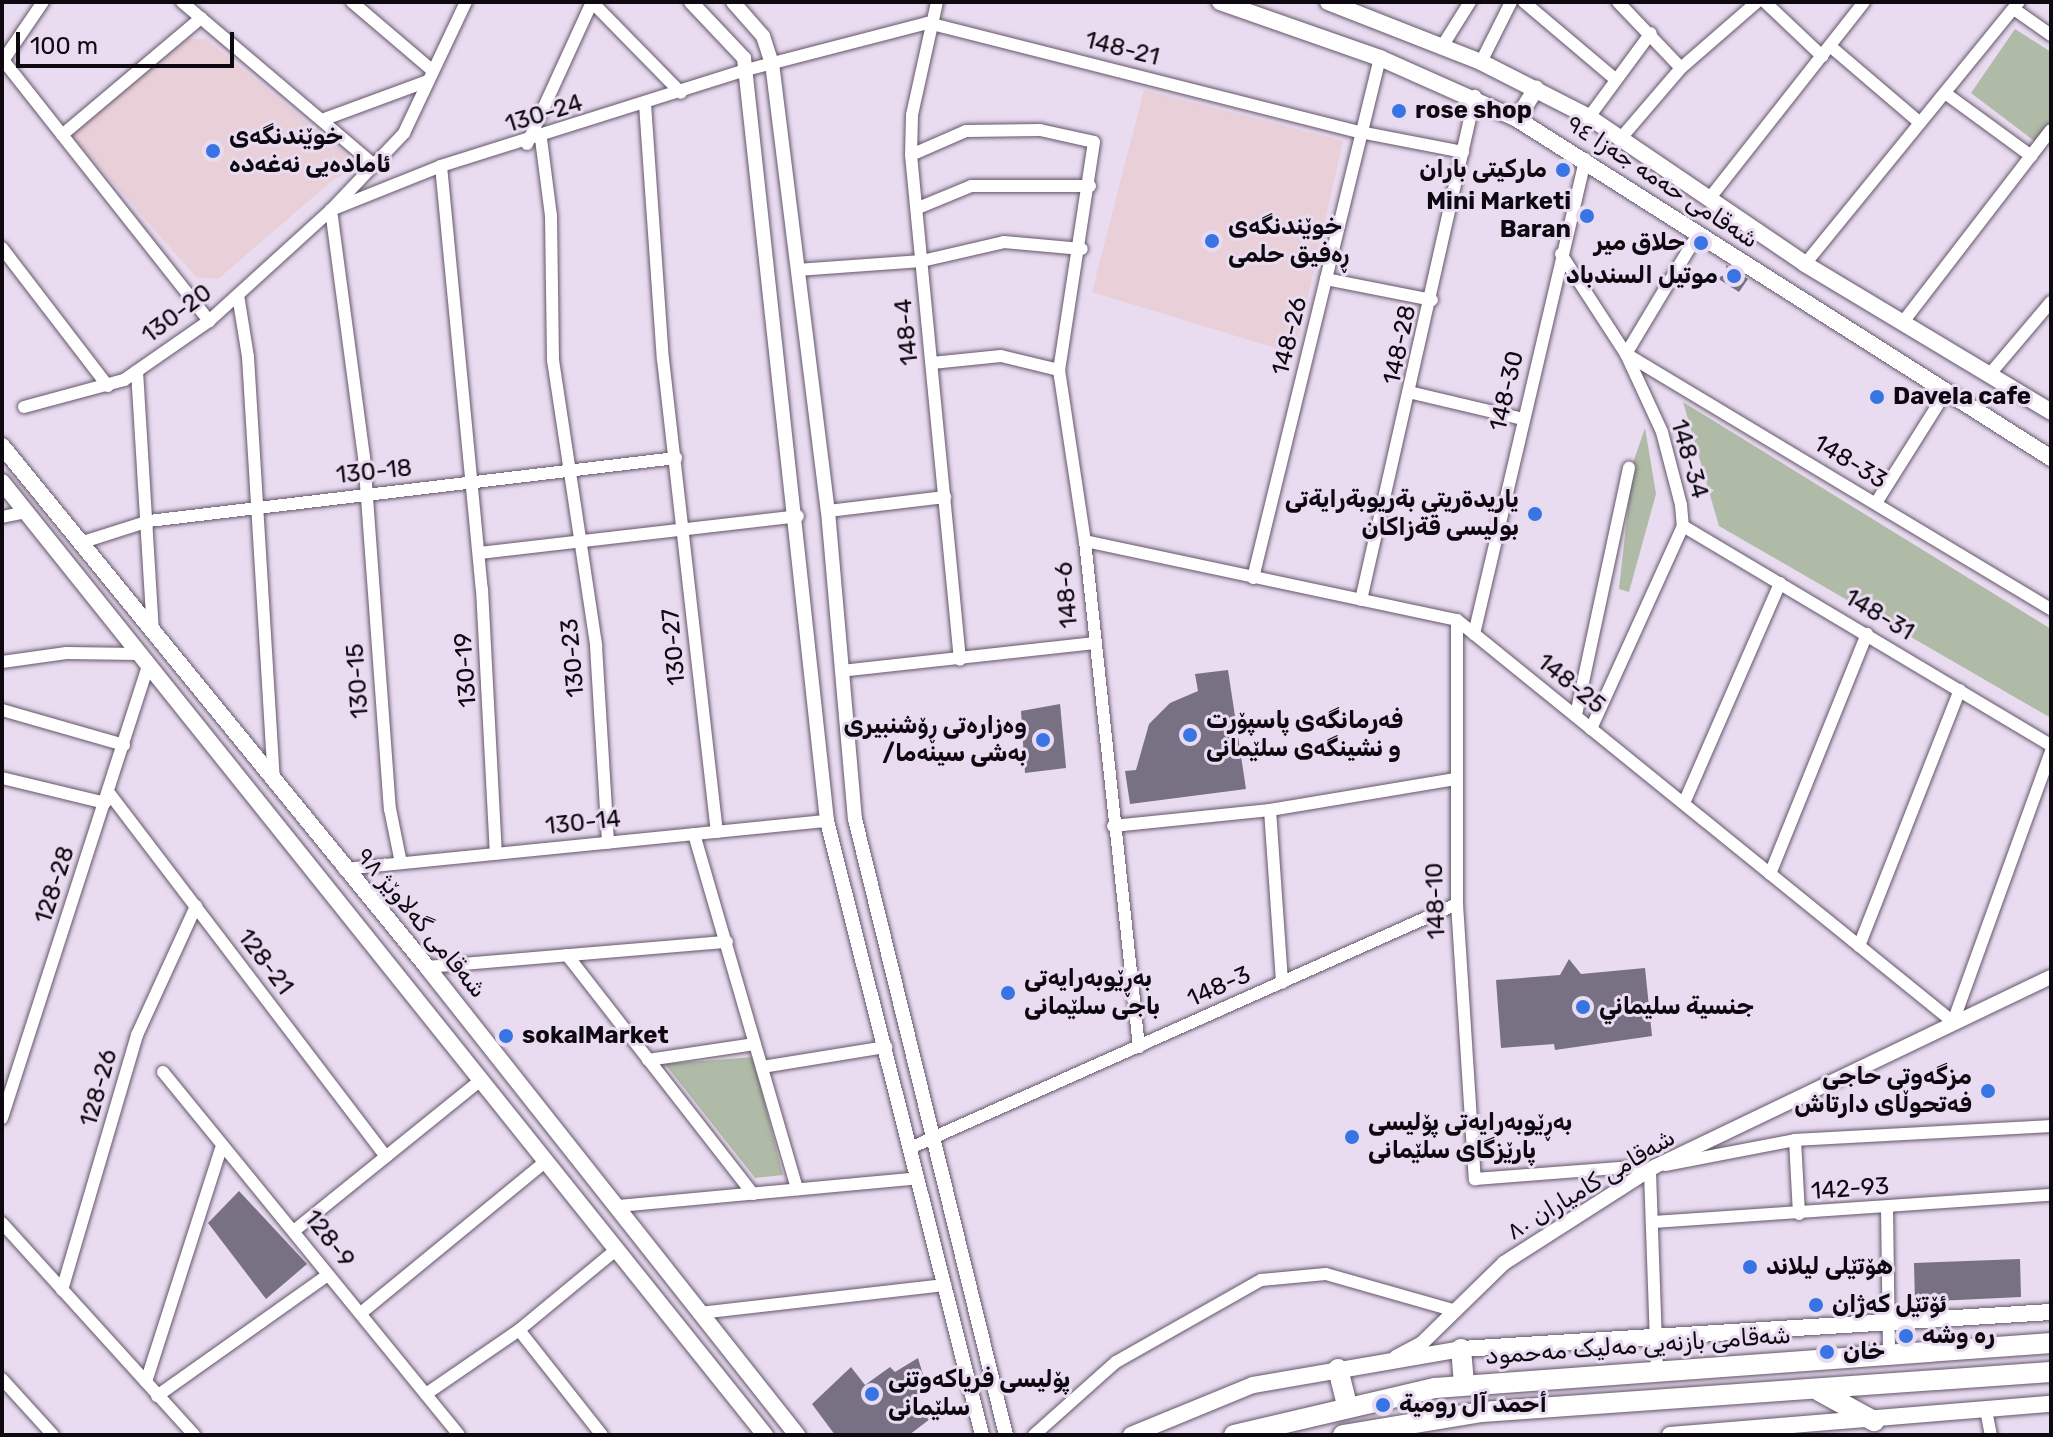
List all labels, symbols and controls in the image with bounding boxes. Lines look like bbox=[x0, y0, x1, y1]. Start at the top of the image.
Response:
scale bar bbox=[20, 16, 238, 66]
street label: 148-21 bbox=[1082, 26, 1162, 72]
text: 100 m bbox=[30, 32, 98, 60]
street label: 130-24 bbox=[502, 89, 586, 139]
place label: rose shop bbox=[1415, 97, 1532, 125]
marker: rose shop bbox=[1390, 102, 1408, 120]
street label: شەقامی حەمە جەزا ٩٤ bbox=[1560, 109, 1764, 255]
place label: خوێندنگەی ئامادەیی نەغەدە bbox=[229, 123, 391, 179]
marker: خوێندنگەی ئامادەیی نەغەدە bbox=[204, 142, 222, 160]
place label: ماركيتى باران bbox=[1419, 156, 1547, 184]
marker: ماركيتى باران bbox=[1554, 161, 1572, 179]
place label: Mini Marketi Baran bbox=[1426, 188, 1571, 244]
marker: Mini Marketi Baran bbox=[1578, 207, 1596, 225]
place label: خوێندنگەی ڕەفیق حلمی bbox=[1228, 213, 1349, 269]
place label: حلاق میر bbox=[1594, 229, 1685, 257]
marker: خوێندنگەی ڕەفیق حلمی bbox=[1203, 232, 1221, 250]
marker: حلاق میر bbox=[1692, 234, 1710, 252]
place label: موتيل السندباد bbox=[1566, 262, 1718, 290]
marker: موتيل السندباد bbox=[1725, 267, 1743, 285]
street label: 130-20 bbox=[136, 278, 218, 350]
street label: 148-26 bbox=[1266, 294, 1314, 378]
street label: 148-4 bbox=[889, 297, 925, 367]
street label: 148-28 bbox=[1378, 303, 1422, 387]
street label: 148-30 bbox=[1484, 348, 1530, 434]
place label: Davela cafe bbox=[1893, 383, 2031, 411]
marker: Davela cafe bbox=[1868, 388, 1886, 406]
street label: 148-34 bbox=[1664, 416, 1714, 502]
street label: 148-33 bbox=[1808, 429, 1892, 495]
street label: 130-18 bbox=[335, 454, 413, 490]
place label: ياريدةريتى بةريوبةرايةتى بوليسى قةزاكان bbox=[1285, 486, 1519, 542]
marker: ياريدةريتى بةريوبةرايةتى بوليسى قةزاكان bbox=[1526, 505, 1544, 523]
street label: 148-6 bbox=[1050, 561, 1084, 629]
street label: 148-31 bbox=[1839, 583, 1919, 647]
street label: 130-27 bbox=[656, 607, 692, 687]
street label: 130-23 bbox=[555, 617, 591, 699]
street label: 130-19 bbox=[449, 631, 483, 709]
street label: 130-15 bbox=[341, 642, 375, 720]
street label: 148-25 bbox=[1531, 648, 1611, 720]
place label: فەرمانگەی پاسپۆرت و نشینگەی سلێمانی bbox=[1206, 707, 1403, 763]
place label: وە‌زارە‌تی ڕۆشنبیری /بە‌شی سینە‌ما bbox=[844, 712, 1027, 768]
marker: فەرمانگەی پاسپۆرت و نشینگەی سلێمانی bbox=[1181, 726, 1199, 744]
marker: وە‌زارە‌تی ڕۆشنبیری /بە‌شی سینە‌ما bbox=[1034, 731, 1052, 749]
street label: 130-14 bbox=[544, 805, 622, 841]
street label: شەقامی گەلاوێژ ٩٨ bbox=[350, 842, 492, 1004]
street label: 128-28 bbox=[29, 843, 81, 927]
street label: 148-10 bbox=[1420, 862, 1452, 940]
street label: 128-21 bbox=[231, 924, 299, 1000]
street label: 148-3 bbox=[1183, 960, 1255, 1014]
place label: بەڕێوبەرایەتی باجی سلێمانی bbox=[1024, 965, 1160, 1021]
marker: بەڕێوبەرایەتی باجی سلێمانی bbox=[999, 984, 1017, 1002]
place label: جنسية سليماني bbox=[1599, 993, 1754, 1021]
marker: جنسية سليماني bbox=[1574, 998, 1592, 1016]
place label: sokalMarket bbox=[522, 1022, 669, 1050]
marker: sokalMarket bbox=[497, 1027, 515, 1045]
street label: 128-26 bbox=[74, 1046, 124, 1130]
place label: مزگەوتی حاجی فەتحوڵای دارتاش bbox=[1794, 1063, 1972, 1119]
marker: مزگەوتی حاجی فەتحوڵای دارتاش bbox=[1979, 1082, 1997, 1100]
place label: بەڕێوبەرایەتی پۆلیسی پارێزگای سلێمانی bbox=[1368, 1109, 1572, 1165]
street label: شەقامی کامیاران ٨٠ bbox=[1501, 1123, 1681, 1247]
marker: بەڕێوبەرایەتی پۆلیسی پارێزگای سلێمانی bbox=[1343, 1128, 1361, 1146]
street label: 142-93 bbox=[1810, 1172, 1890, 1206]
street label: 128-9 bbox=[298, 1204, 360, 1274]
place label: هۆتێلی لیلاند bbox=[1766, 1253, 1893, 1281]
marker: هۆتێلی لیلاند bbox=[1741, 1258, 1759, 1276]
place label: ئۆتێل کەژان bbox=[1832, 1291, 1947, 1319]
marker: ئۆتێل کەژان bbox=[1807, 1296, 1825, 1314]
street label: شەقامی بازنەیی مەلیک مەحمود bbox=[1484, 1321, 1792, 1371]
place label: ره وشه bbox=[1922, 1322, 1995, 1350]
marker: ره وشه bbox=[1897, 1327, 1915, 1345]
place label: خان bbox=[1843, 1338, 1885, 1366]
marker: خان bbox=[1818, 1343, 1836, 1361]
place label: پۆلیسی فریاکەوتنی سلێمانی bbox=[888, 1366, 1070, 1422]
marker: پۆلیسی فریاکەوتنی سلێمانی bbox=[863, 1385, 881, 1403]
place label: أحمد آل رومية bbox=[1399, 1391, 1547, 1419]
marker: أحمد آل رومية bbox=[1374, 1396, 1392, 1414]

